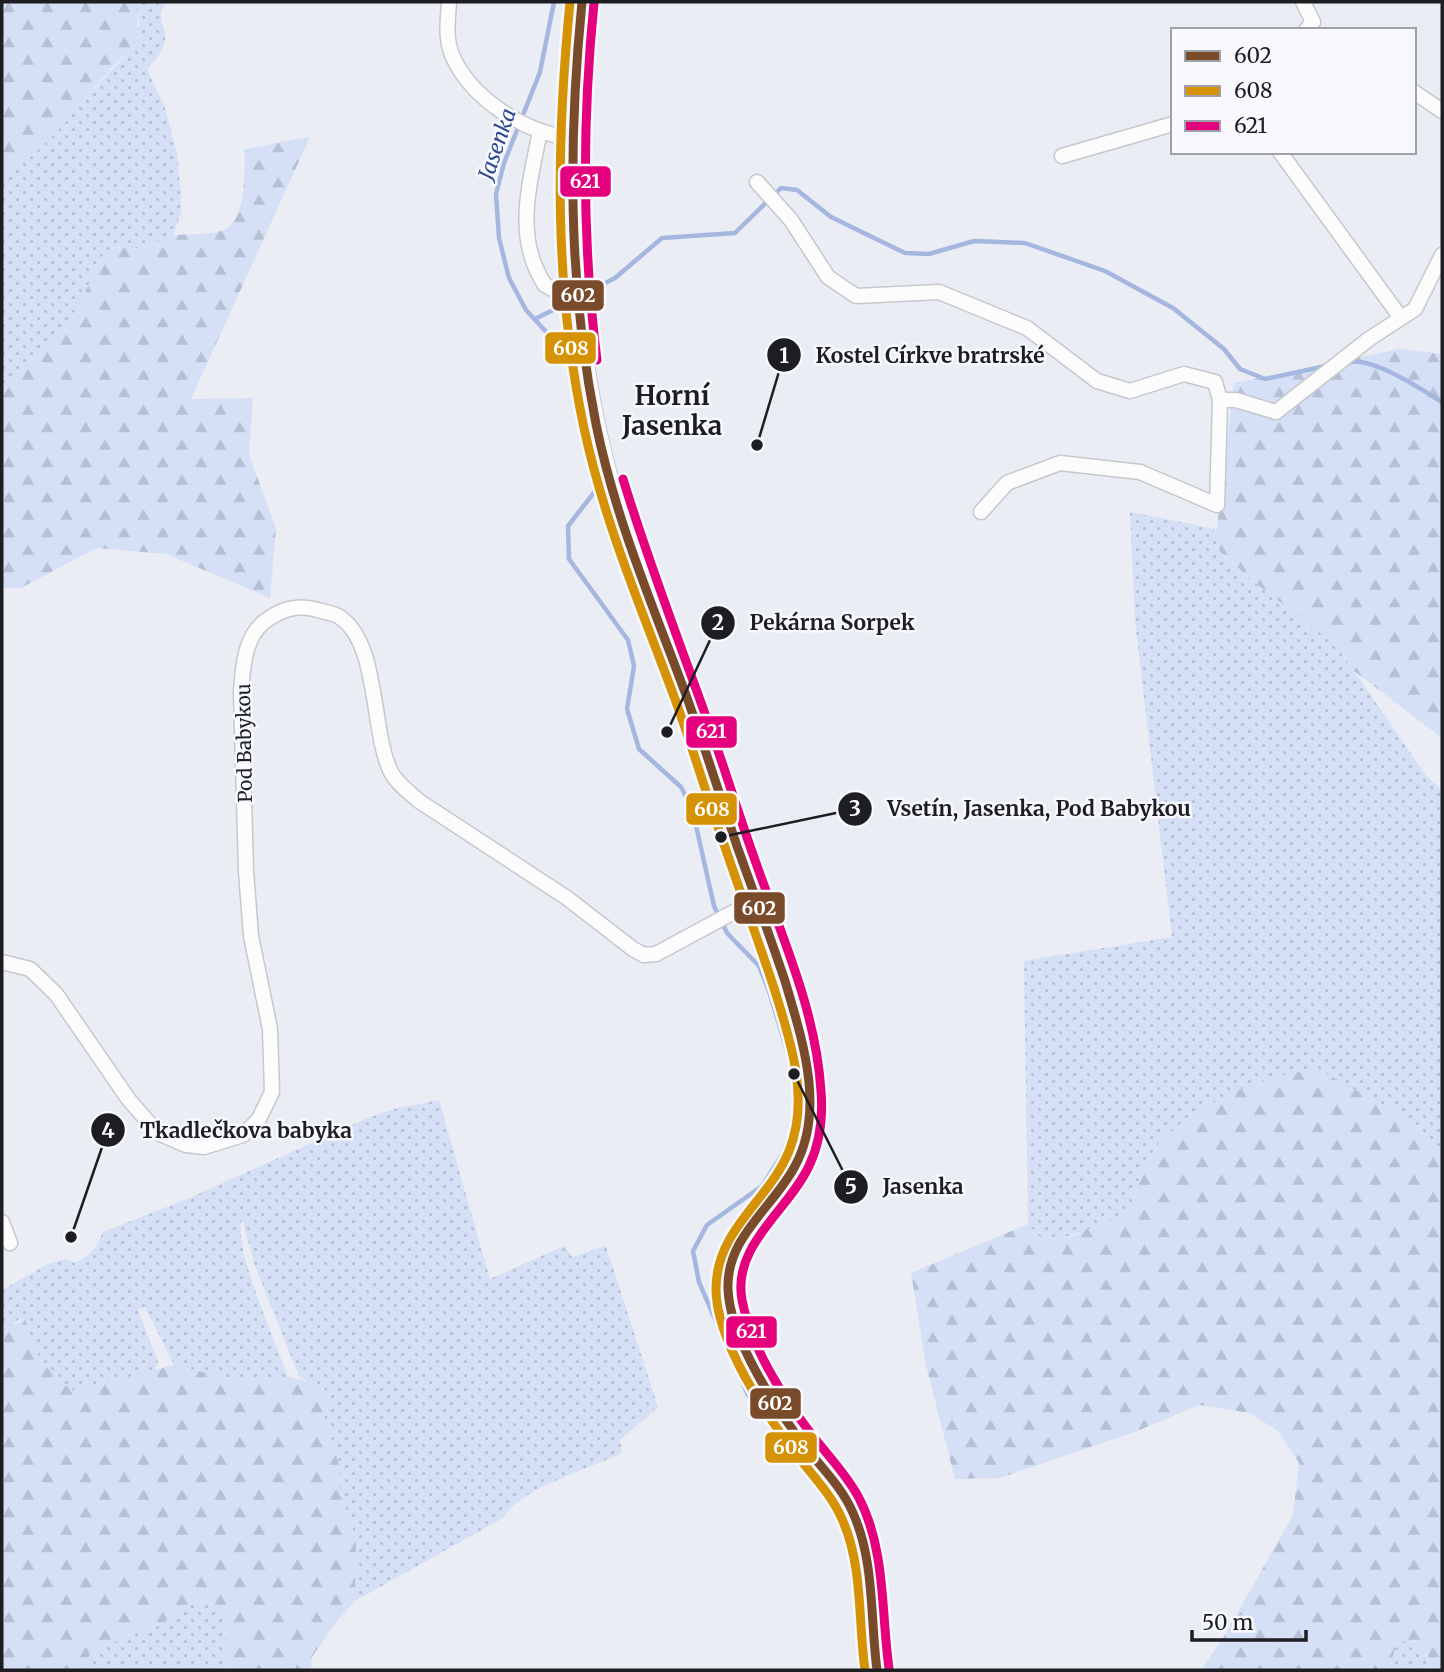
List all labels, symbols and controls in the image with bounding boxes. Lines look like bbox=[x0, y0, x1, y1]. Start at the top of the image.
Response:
legend bbox=[1171, 28, 1416, 154]
text: 602 bbox=[1234, 42, 1272, 69]
text: 608 bbox=[1234, 77, 1273, 104]
water label: Jasenka bbox=[472, 105, 522, 185]
text: 621 bbox=[1234, 112, 1267, 139]
line badge: 621 bbox=[559, 165, 612, 198]
text: 621 bbox=[570, 169, 600, 193]
line badge: 602 bbox=[551, 279, 605, 312]
text: 602 bbox=[561, 283, 595, 307]
line badge: 608 bbox=[544, 331, 597, 365]
callout: Kostel Církve bratrské bbox=[766, 334, 1059, 376]
text: 608 bbox=[553, 336, 589, 360]
text: 1 bbox=[779, 342, 789, 369]
text: Kostel Církve bratrské bbox=[815, 342, 1045, 369]
district label: Horní Jasenka bbox=[621, 379, 722, 442]
callout: Pekárna Sorpek bbox=[701, 602, 929, 644]
text: 2 bbox=[712, 609, 724, 636]
text: Pekárna Sorpek bbox=[750, 609, 915, 636]
street label: Pod Babykou bbox=[231, 683, 257, 803]
line badge: 621 bbox=[685, 715, 738, 749]
text: 621 bbox=[696, 719, 726, 743]
callout: Vsetín, Jasenka, Pod Babykou bbox=[838, 788, 1204, 830]
line badge: 608 bbox=[685, 792, 738, 826]
text: 3 bbox=[849, 795, 861, 822]
text: Vsetín, Jasenka, Pod Babykou bbox=[886, 795, 1191, 822]
text: 608 bbox=[694, 797, 730, 821]
line badge: 602 bbox=[733, 891, 786, 925]
text: 602 bbox=[742, 896, 776, 920]
callout: Tkadlečkova babyka bbox=[91, 1109, 366, 1151]
text: 4 bbox=[101, 1117, 115, 1144]
text: Tkadlečkova babyka bbox=[140, 1117, 352, 1144]
callout: Jasenka bbox=[833, 1166, 977, 1208]
text: 5 bbox=[845, 1173, 857, 1200]
text: Jasenka bbox=[881, 1173, 964, 1200]
line badge: 621 bbox=[725, 1315, 778, 1349]
text: 621 bbox=[736, 1319, 766, 1343]
line badge: 602 bbox=[749, 1387, 802, 1420]
text: 602 bbox=[758, 1391, 792, 1415]
line badge: 608 bbox=[764, 1431, 818, 1464]
text: 608 bbox=[773, 1435, 809, 1459]
scale bar bbox=[1192, 1598, 1306, 1642]
text: 50 m bbox=[1202, 1609, 1253, 1636]

